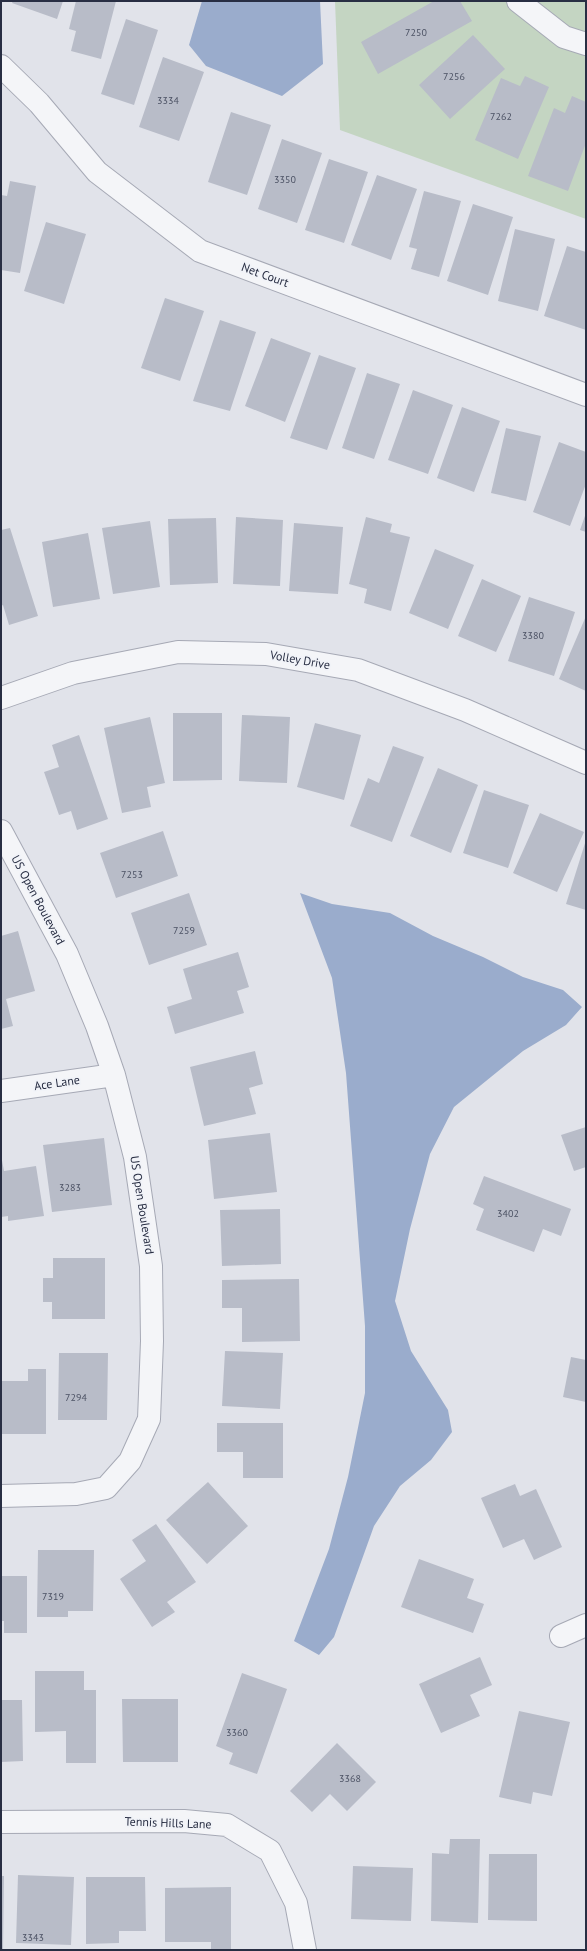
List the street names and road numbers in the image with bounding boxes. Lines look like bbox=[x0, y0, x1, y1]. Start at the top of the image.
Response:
street label: Net Court bbox=[239, 259, 291, 290]
street label: Volley Drive bbox=[268, 647, 331, 672]
street label: US Open Boulevard bbox=[8, 852, 68, 947]
street label: Ace Lane bbox=[33, 1072, 81, 1093]
street label: US Open Boulevard bbox=[127, 1155, 158, 1255]
street label: Tennis Hills Lane bbox=[124, 1813, 212, 1832]

